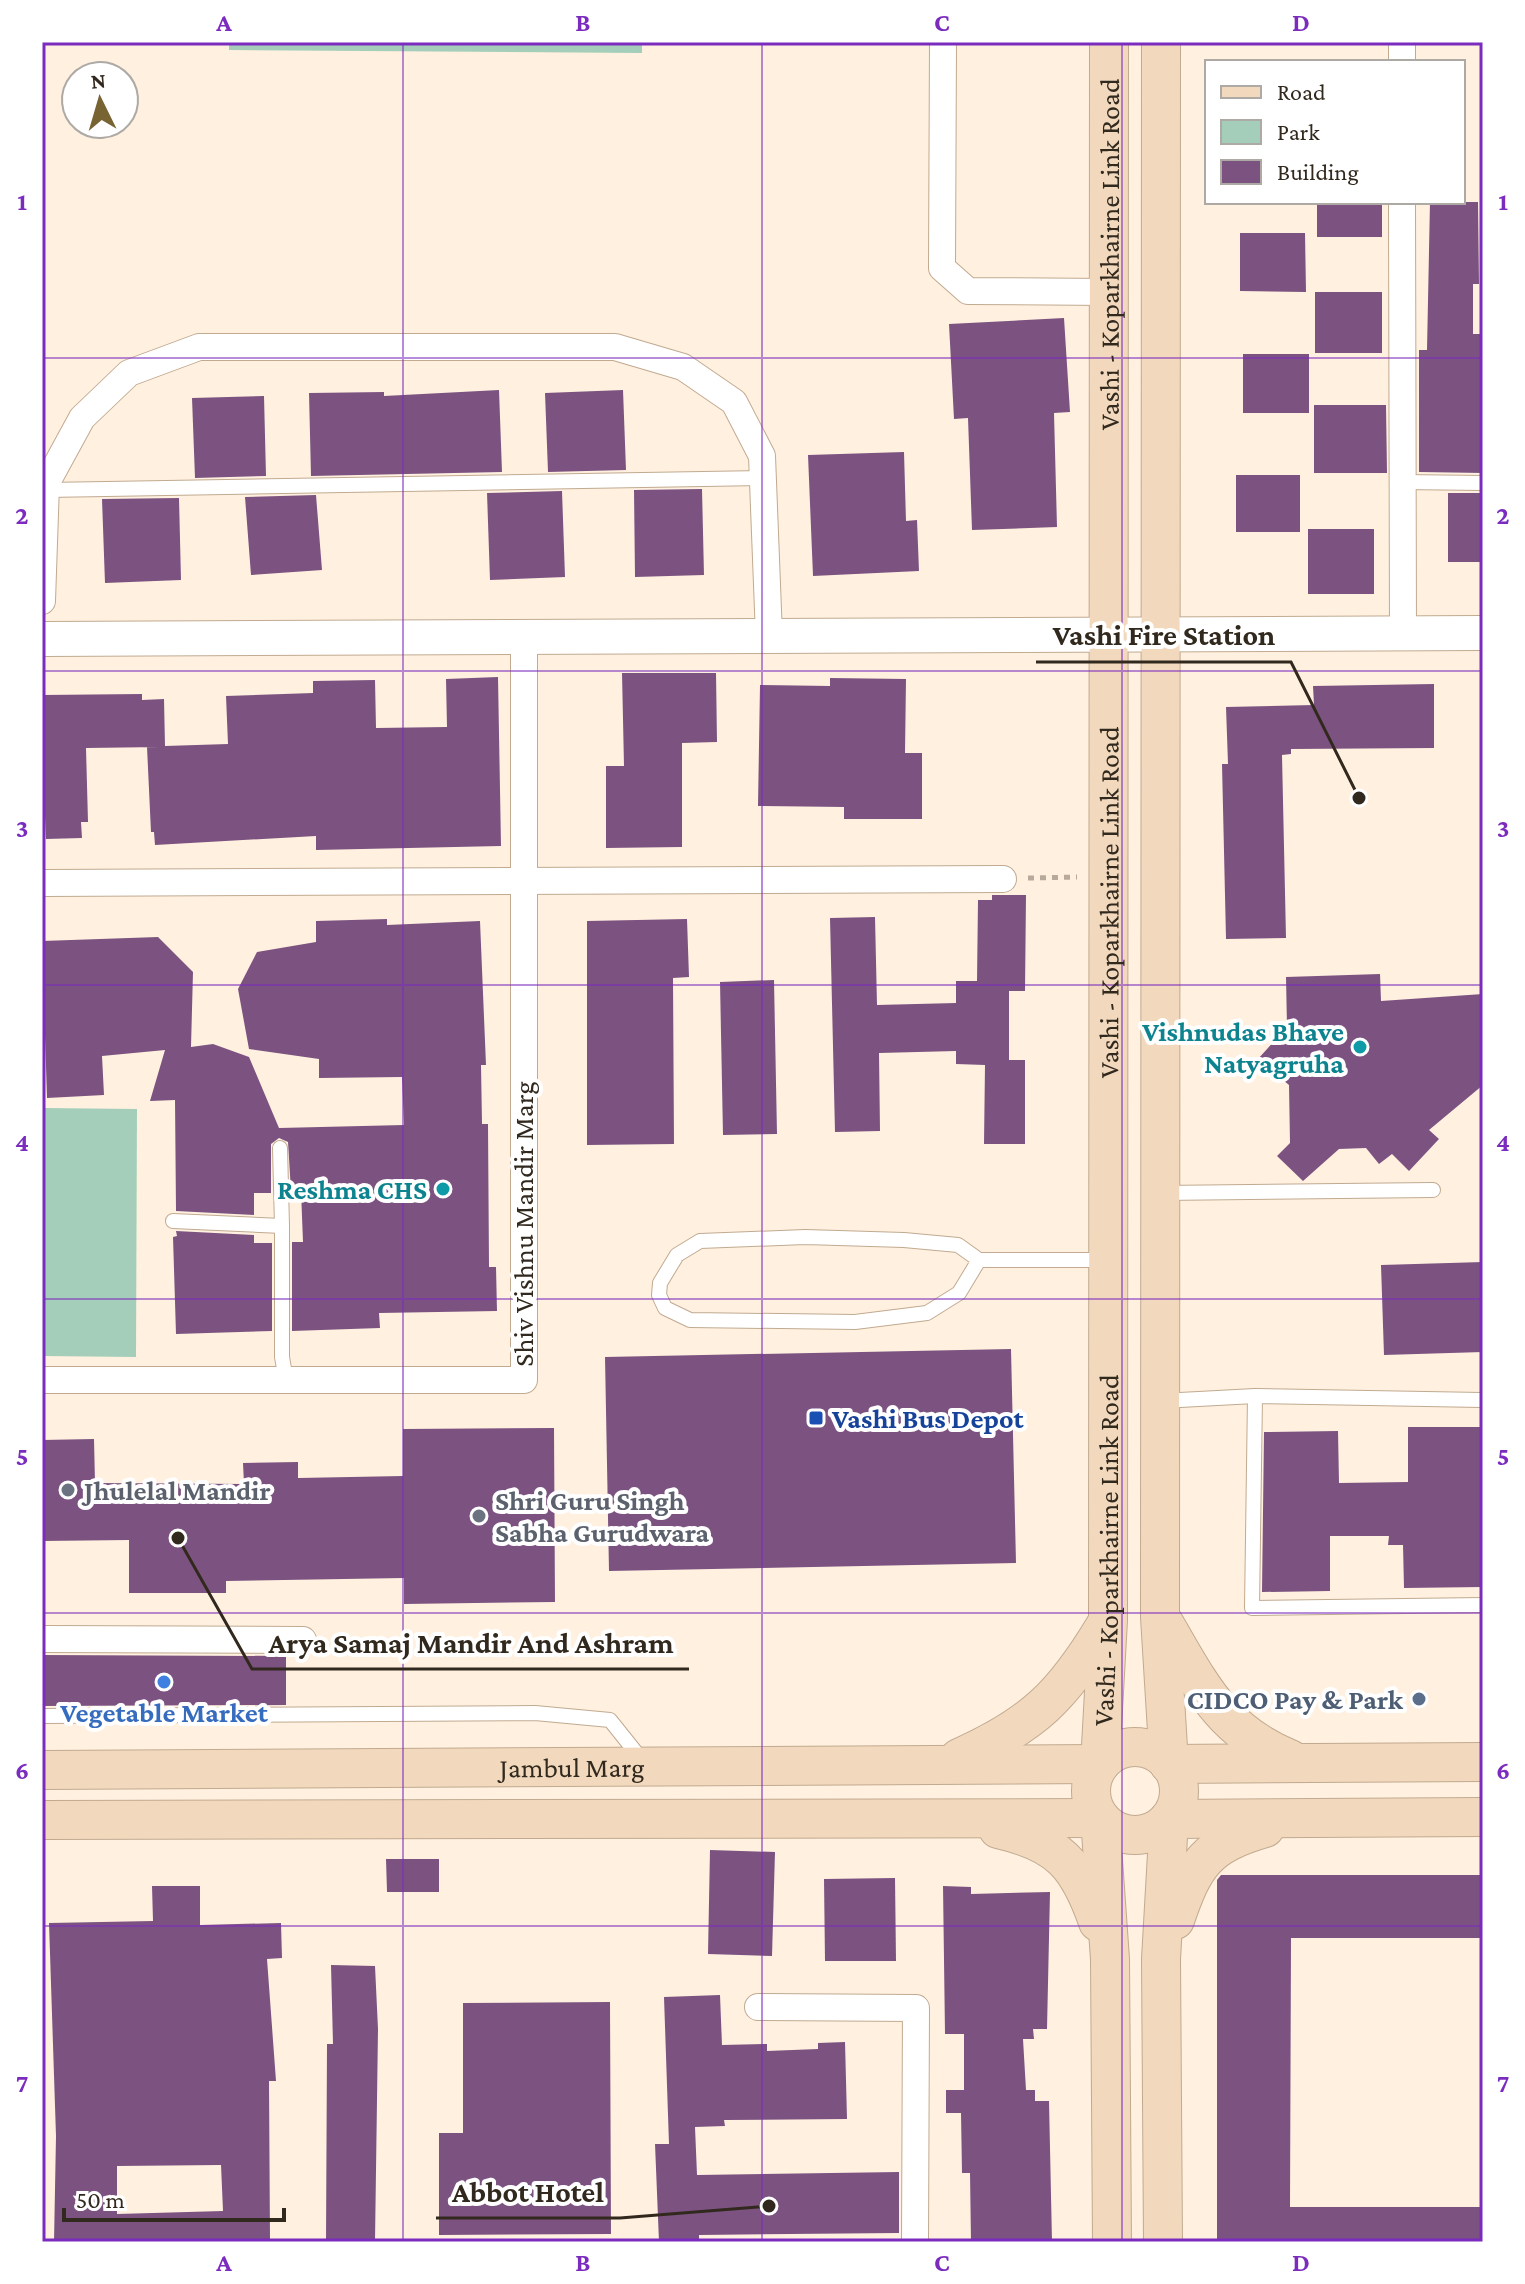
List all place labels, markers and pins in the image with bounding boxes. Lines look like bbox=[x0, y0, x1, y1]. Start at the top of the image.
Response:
callout: Vashi Fire Station bbox=[1036, 608, 1291, 662]
place label: Vishnudas Bhave Natyagruha bbox=[1141, 1016, 1344, 1079]
marker: Vishnudas Bhave Natyagruha bbox=[1351, 1038, 1369, 1056]
place label: Reshma CHS bbox=[277, 1174, 427, 1205]
marker: Reshma CHS bbox=[434, 1180, 452, 1198]
place label: Vashi Bus Depot bbox=[831, 1403, 1024, 1434]
marker: Vashi Bus Depot bbox=[807, 1409, 825, 1427]
place label: Jhulelal Mandir bbox=[81, 1475, 271, 1506]
marker: Jhulelal Mandir bbox=[59, 1481, 77, 1499]
place label: Shri Guru Singh Sabha Gurudwara bbox=[495, 1485, 710, 1548]
marker: Shri Guru Singh Sabha Gurudwara bbox=[470, 1507, 488, 1525]
callout: Arya Samaj Mandir And Ashram bbox=[252, 1615, 689, 1669]
marker: Vegetable Market bbox=[155, 1673, 173, 1691]
place label: CIDCO Pay & Park bbox=[1187, 1684, 1404, 1715]
marker: CIDCO Pay & Park bbox=[1410, 1690, 1428, 1708]
place label: Vegetable Market bbox=[59, 1697, 269, 1728]
callout: Abbot Hotel bbox=[436, 2164, 620, 2218]

